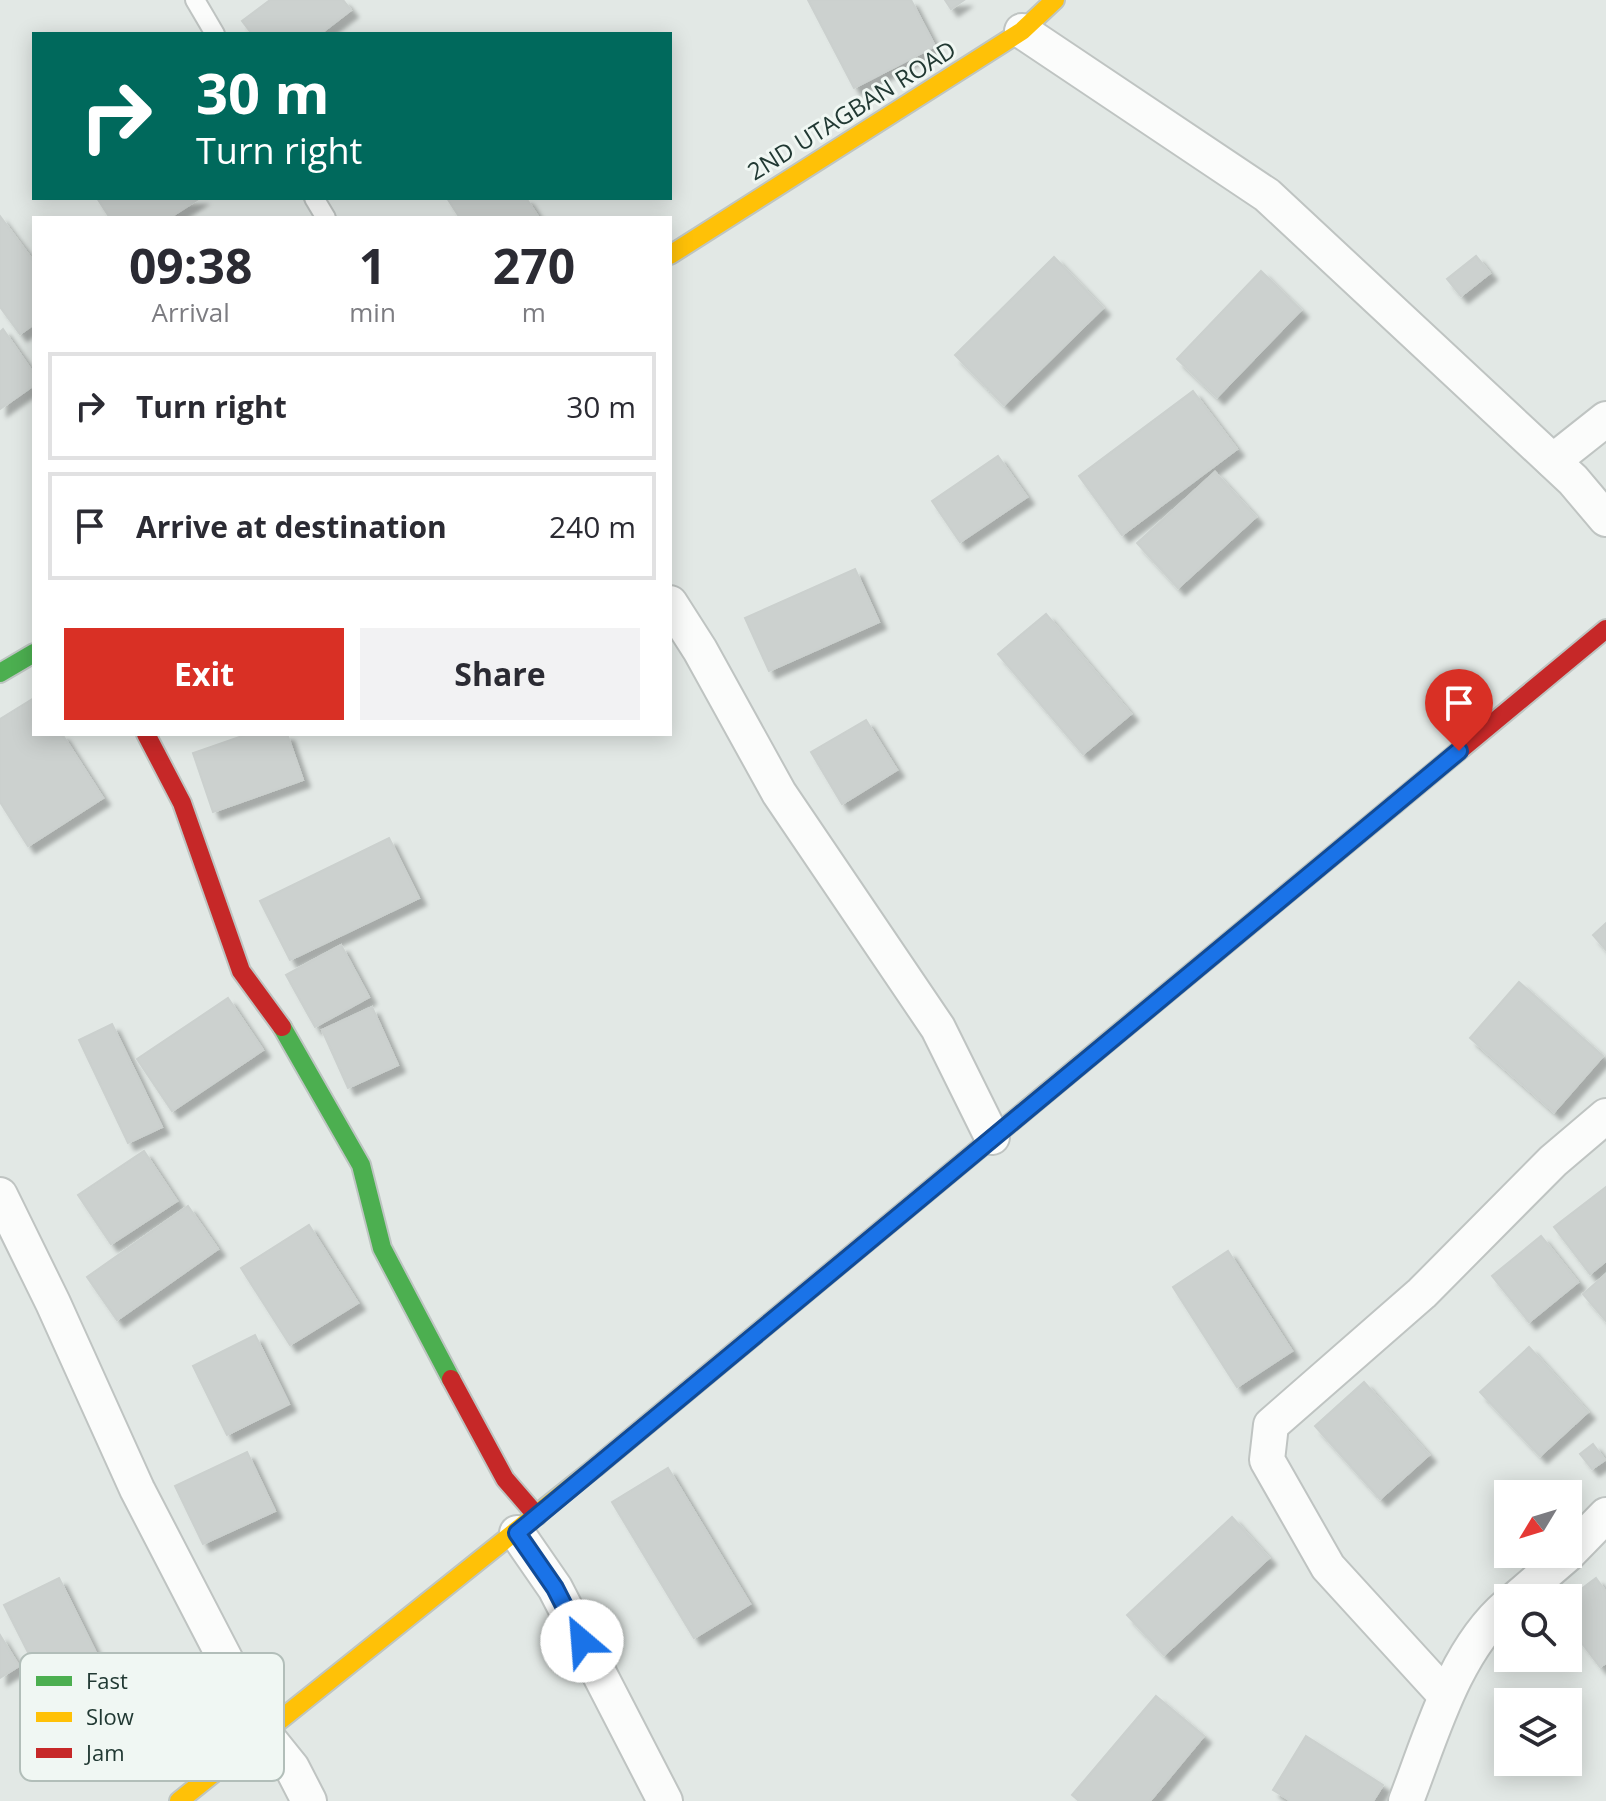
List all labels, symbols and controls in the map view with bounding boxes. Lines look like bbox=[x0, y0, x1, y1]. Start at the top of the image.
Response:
street label: 2ND UTAGBAN ROAD bbox=[741, 32, 962, 187]
text: 30 m bbox=[196, 54, 330, 130]
icon: right bbox=[64, 64, 168, 168]
text: Turn right bbox=[196, 126, 362, 175]
text: 09:38 bbox=[129, 233, 252, 298]
text: 1 bbox=[359, 233, 386, 298]
text: 270 bbox=[493, 233, 575, 298]
text: Arrival bbox=[151, 294, 230, 330]
text: min bbox=[349, 294, 396, 330]
text: m bbox=[522, 294, 546, 330]
icon: right bbox=[68, 384, 112, 428]
text: Turn right bbox=[136, 386, 287, 427]
text: 30 m bbox=[566, 386, 636, 427]
icon: arrive bbox=[68, 504, 112, 548]
text: Arrive at destination bbox=[136, 506, 447, 547]
text: 240 m bbox=[549, 506, 636, 547]
button: Exit bbox=[64, 628, 344, 720]
button: Share bbox=[360, 628, 640, 720]
pin bbox=[1425, 669, 1493, 751]
icon: arrive bbox=[1437, 681, 1481, 725]
north arrow bbox=[1494, 1480, 1582, 1568]
map controls bbox=[1494, 1480, 1582, 1776]
button: search bbox=[1494, 1584, 1582, 1672]
position arrow bbox=[540, 1599, 624, 1683]
legend bbox=[20, 1653, 284, 1781]
text: Fast bbox=[86, 1665, 128, 1695]
button: layers bbox=[1494, 1688, 1582, 1776]
text: Slow bbox=[86, 1701, 134, 1731]
text: Jam bbox=[84, 1737, 125, 1767]

